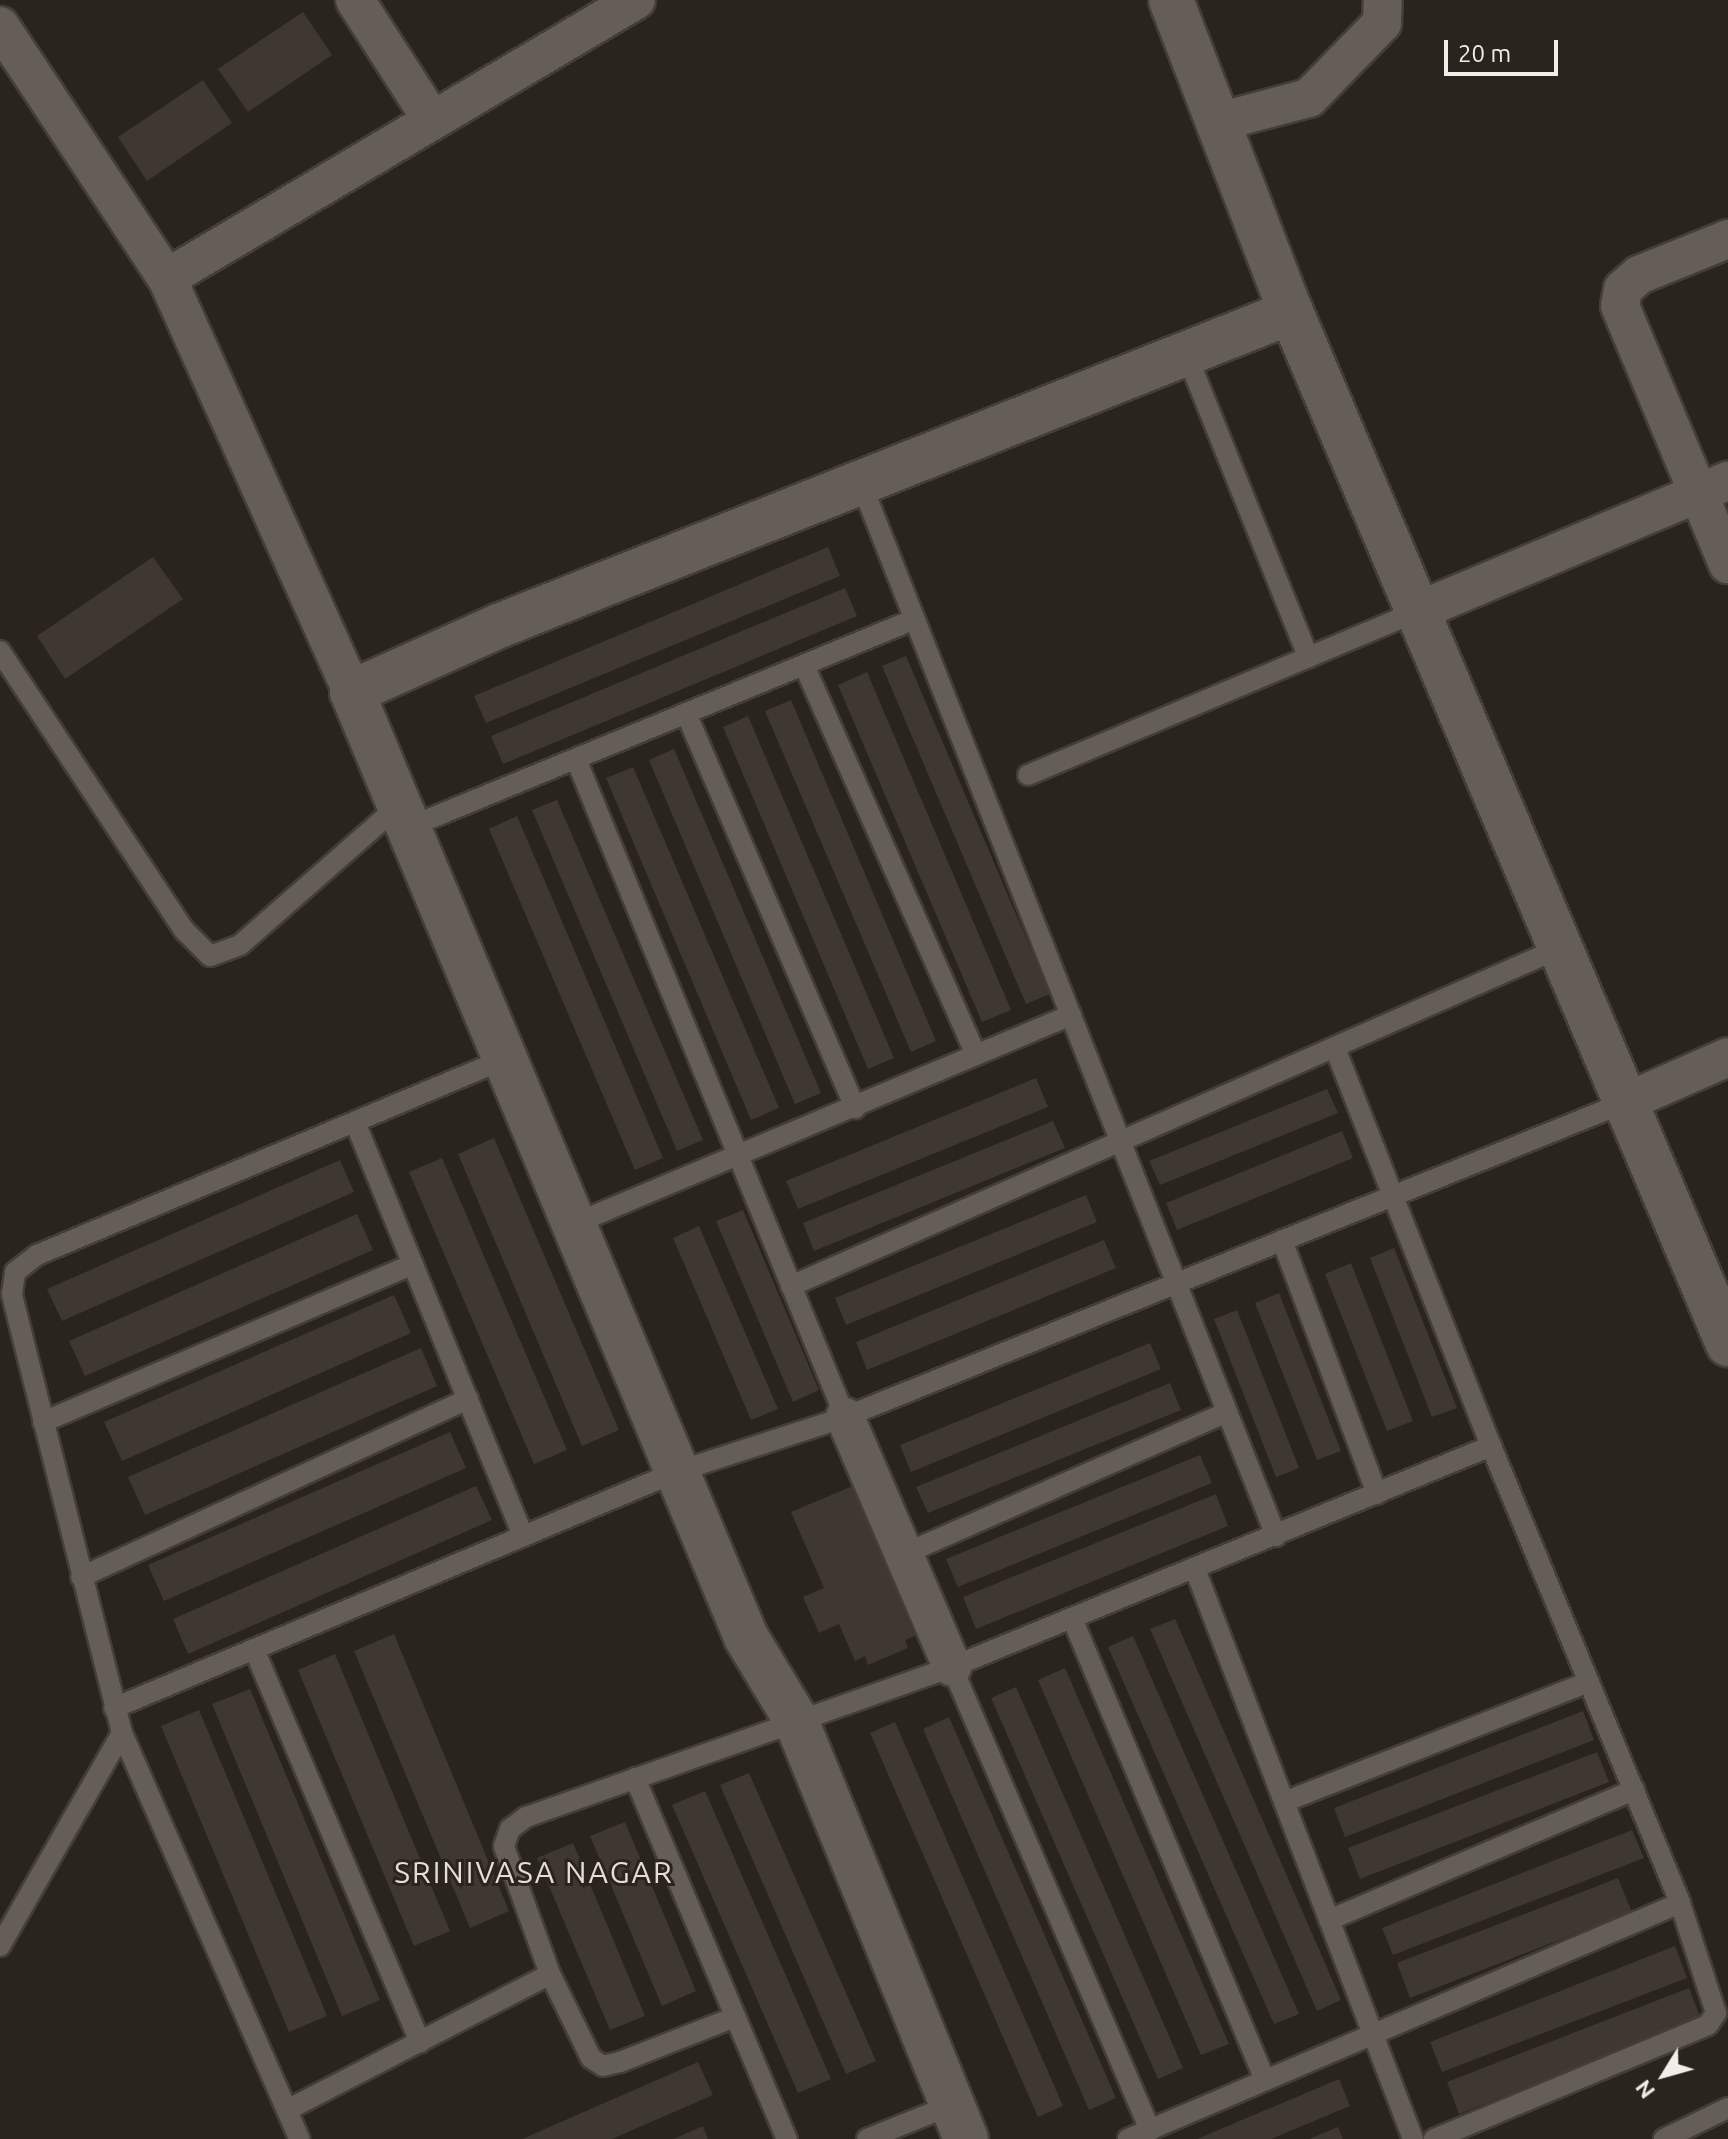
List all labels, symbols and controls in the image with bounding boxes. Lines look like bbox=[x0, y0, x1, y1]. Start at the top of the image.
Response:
scale bar bbox=[1448, 24, 1562, 74]
text: 20 m bbox=[1458, 40, 1511, 67]
district label: SRINIVASA NAGAR bbox=[394, 1854, 674, 1890]
north arrow bbox=[1624, 2035, 1704, 2115]
text: N bbox=[1630, 2076, 1659, 2104]

